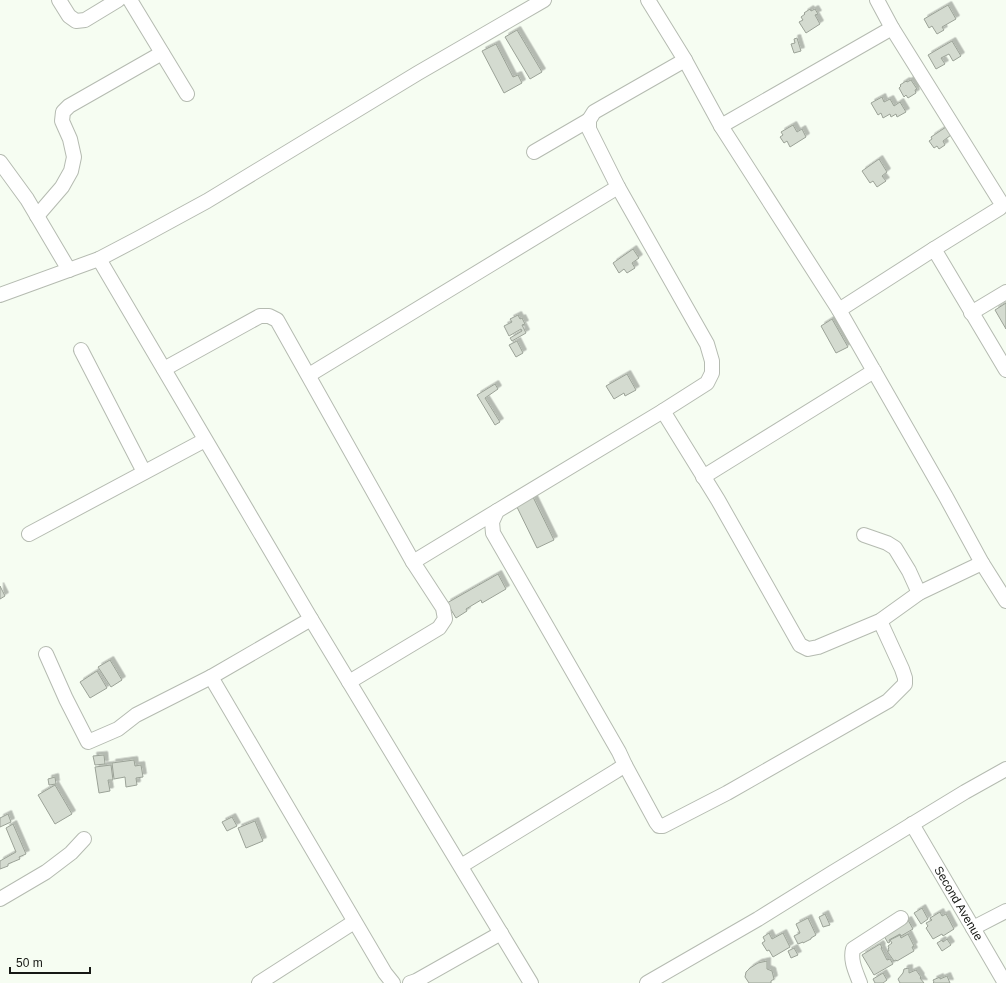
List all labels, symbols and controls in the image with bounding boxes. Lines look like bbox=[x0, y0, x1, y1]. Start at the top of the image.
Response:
street label: Second Avenue bbox=[931, 864, 986, 943]
scale bar bbox=[10, 949, 90, 975]
text: 50 m bbox=[16, 956, 43, 970]

